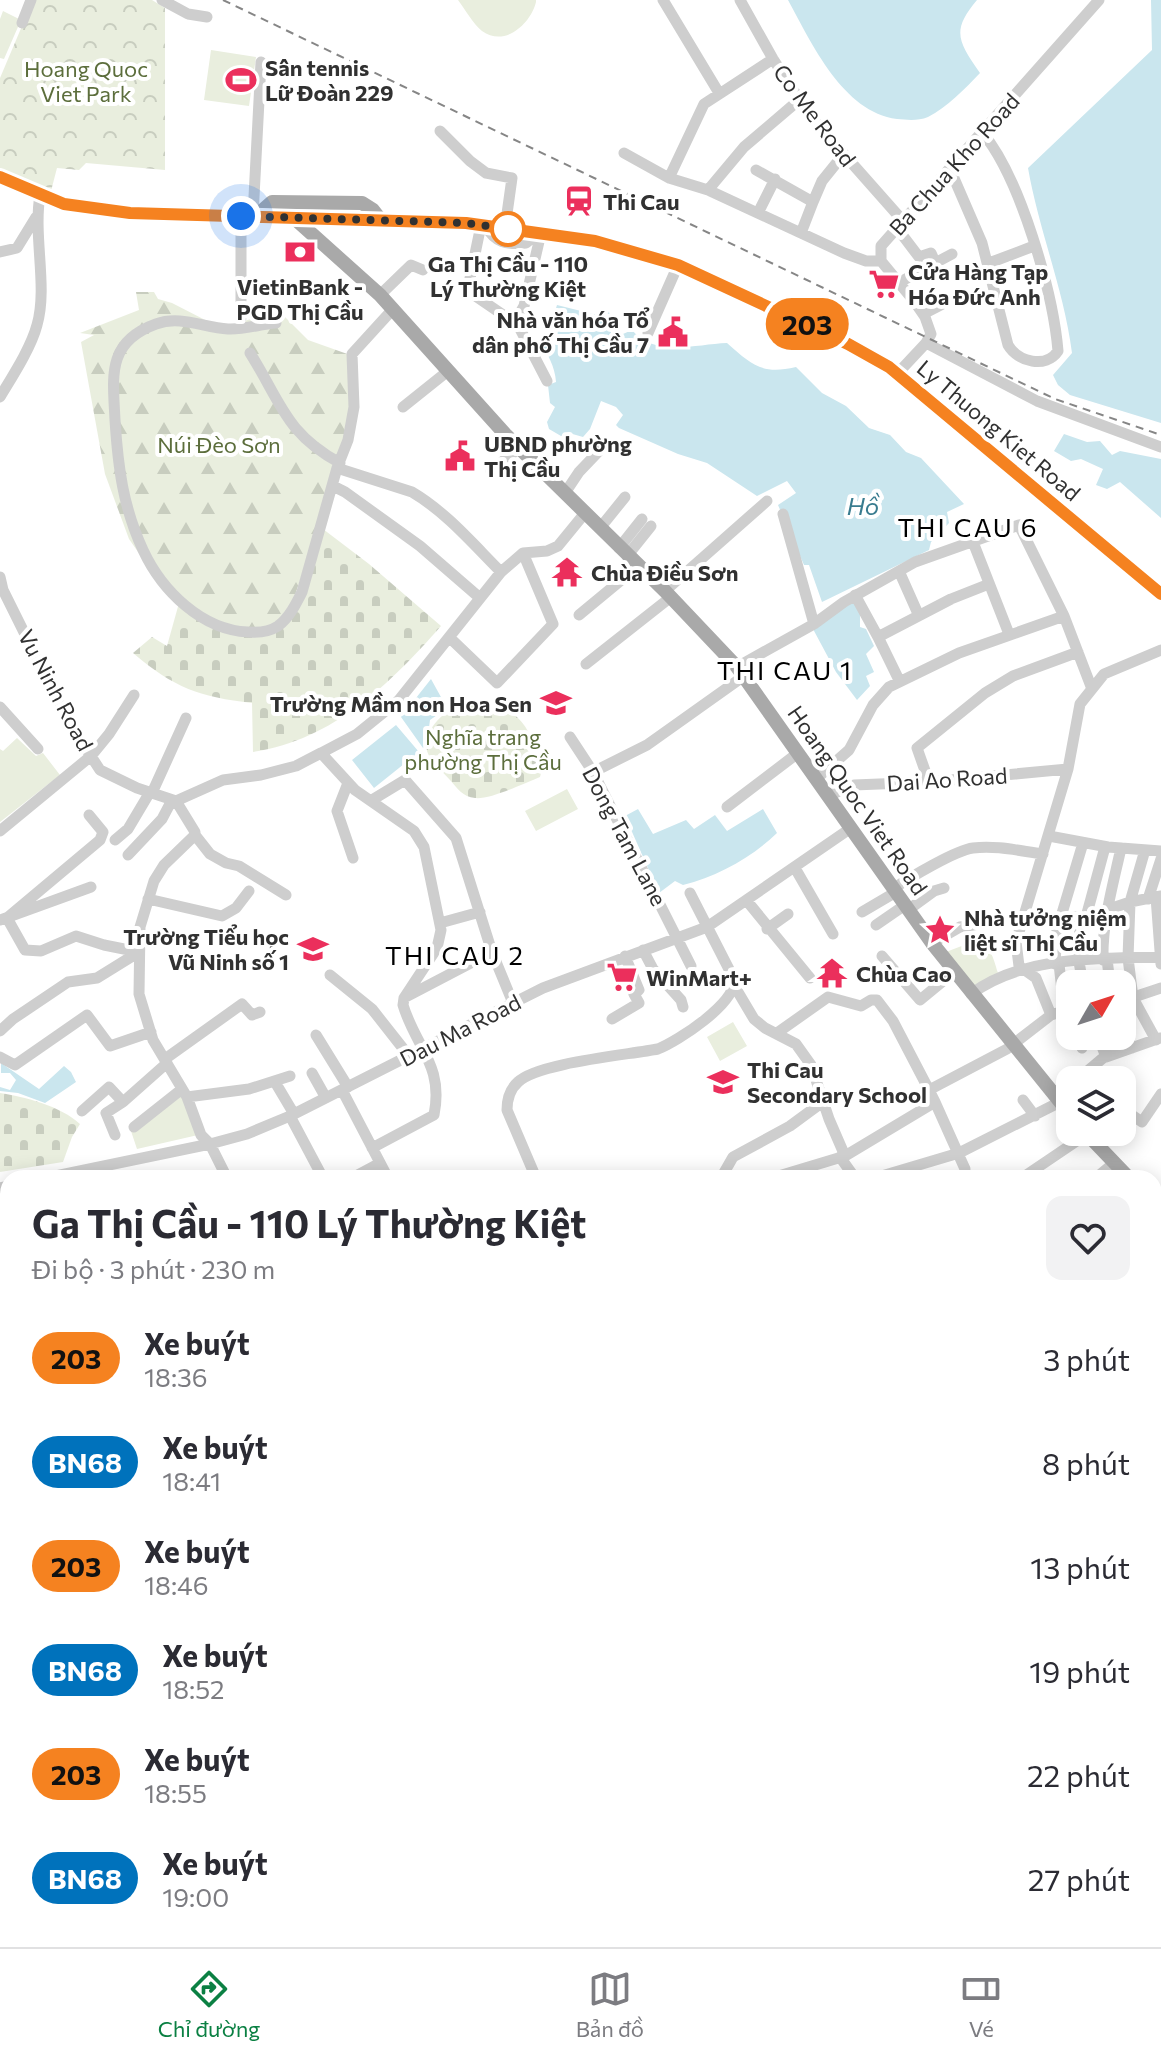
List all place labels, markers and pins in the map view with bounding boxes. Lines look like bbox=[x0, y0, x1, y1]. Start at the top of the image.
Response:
place label: Sân tennis Lữ Đoàn 229 bbox=[265, 54, 394, 106]
sports icon: Sân tennis Lữ Đoàn 229 bbox=[224, 63, 258, 97]
station icon: Thi Cau bbox=[562, 184, 596, 218]
place label: Thi Cau bbox=[603, 188, 679, 215]
marker: Ga Thị Cầu - 110 Lý Thường Kiệt bbox=[491, 212, 525, 246]
bank icon: VietinBank - PGD Thị Cầu bbox=[283, 235, 317, 269]
place label: Ga Thị Cầu - 110 Lý Thường Kiệt bbox=[428, 250, 588, 302]
place label: Cửa Hàng Tạp Hóa Đức Anh bbox=[908, 258, 1048, 310]
supermarket icon: Cửa Hàng Tạp Hóa Đức Anh bbox=[867, 267, 901, 301]
place label: VietinBank - PGD Thị Cầu bbox=[237, 273, 363, 325]
place label: Nhà văn hóa Tổ dân phố Thị Cầu 7 bbox=[472, 306, 650, 358]
public building icon: Nhà văn hóa Tổ dân phố Thị Cầu 7 bbox=[656, 315, 690, 349]
place label: UBND phường Thị Cầu bbox=[484, 430, 632, 482]
public building icon: UBND phường Thị Cầu bbox=[443, 439, 477, 473]
temple icon: Chùa Điều Sơn bbox=[550, 555, 584, 589]
place label: Chùa Điều Sơn bbox=[591, 559, 738, 586]
school or university icon: Trường Mầm non Hoa Sen bbox=[539, 686, 573, 720]
place label: Trường Mầm non Hoa Sen bbox=[270, 690, 532, 717]
place label: Nhà tưởng niệm liệt sĩ Thị Cầu bbox=[964, 904, 1127, 956]
place icon: Nhà tưởng niệm liệt sĩ Thị Cầu bbox=[923, 913, 957, 947]
place label: Trường Tiểu học Vũ Ninh số 1 bbox=[123, 923, 289, 975]
school or university icon: Trường Tiểu học Vũ Ninh số 1 bbox=[296, 932, 330, 966]
temple icon: Chùa Cao bbox=[815, 956, 849, 990]
supermarket icon: WinMart+ bbox=[605, 960, 639, 994]
place label: Chùa Cao bbox=[856, 960, 952, 987]
place label: WinMart+ bbox=[646, 964, 752, 991]
place label: Thi Cau Secondary School bbox=[747, 1056, 927, 1108]
school or university icon: Thi Cau Secondary School bbox=[706, 1065, 740, 1099]

